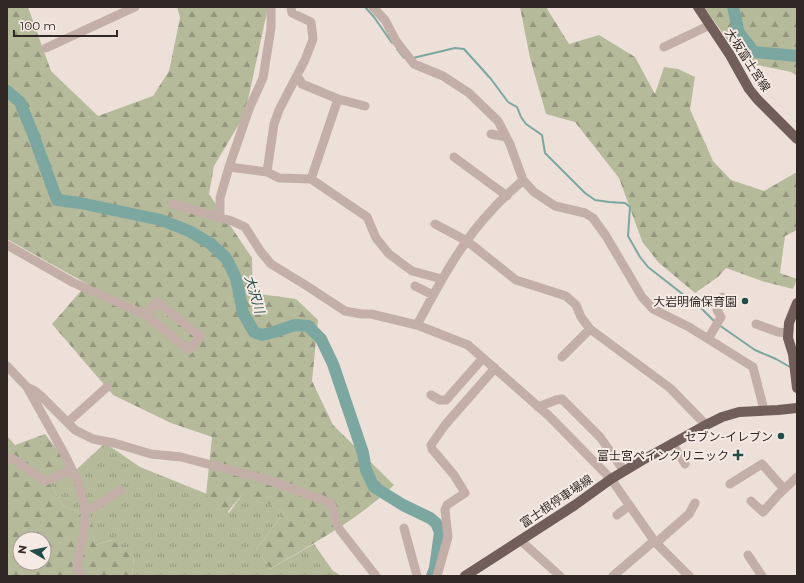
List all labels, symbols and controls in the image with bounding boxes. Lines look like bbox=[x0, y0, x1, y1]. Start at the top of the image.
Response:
scale bar bbox=[14, 12, 117, 38]
text: 100 m bbox=[20, 18, 56, 33]
street label: 大坂富士宮線 bbox=[722, 26, 774, 94]
water label: 大沢川 bbox=[242, 273, 269, 317]
place label: 大岩明倫保育園 bbox=[653, 294, 737, 309]
marker: 大岩明倫保育園 bbox=[740, 296, 750, 306]
place label: セブン-イレブン bbox=[684, 429, 773, 444]
marker: セブン-イレブン bbox=[776, 431, 786, 441]
place label: 富士宮ペインクリニック bbox=[597, 448, 729, 463]
marker: 富士宮ペインクリニック bbox=[732, 449, 744, 461]
street label: 富士根停車場線 bbox=[517, 471, 595, 531]
north arrow bbox=[12, 531, 52, 571]
text: N bbox=[15, 544, 30, 555]

